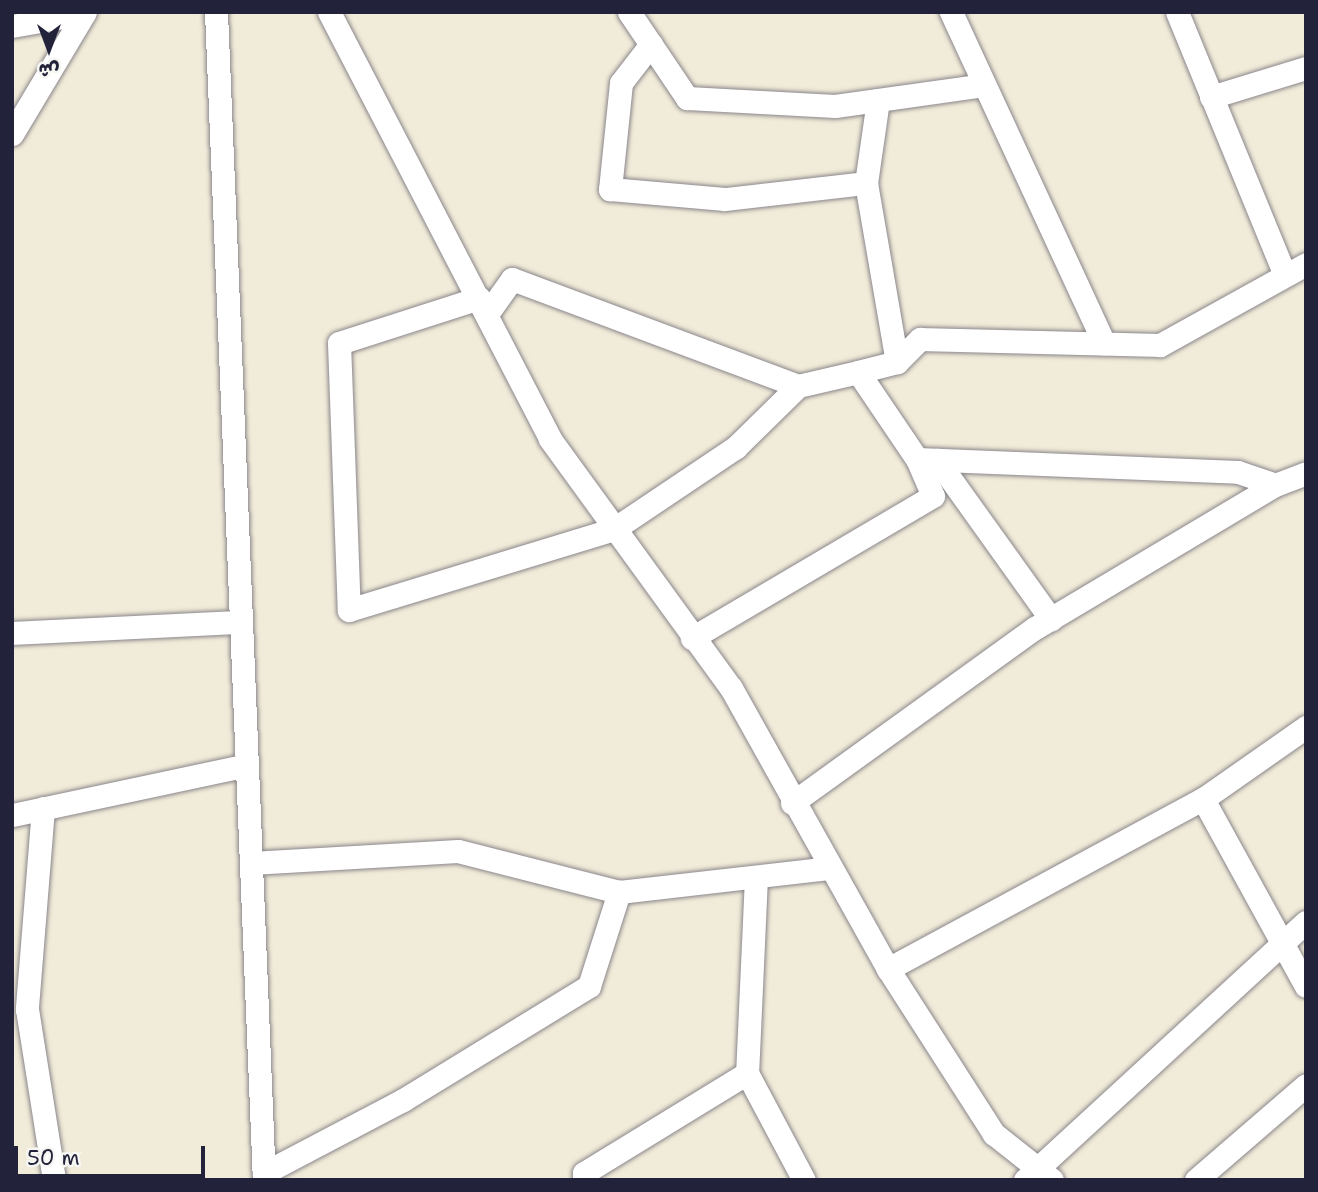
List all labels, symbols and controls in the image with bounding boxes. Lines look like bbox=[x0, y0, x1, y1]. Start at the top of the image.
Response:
north arrow bbox=[14, 14, 84, 84]
text: ش bbox=[39, 58, 59, 83]
scale bar bbox=[18, 1132, 208, 1176]
text: 50 m bbox=[27, 1144, 80, 1172]

